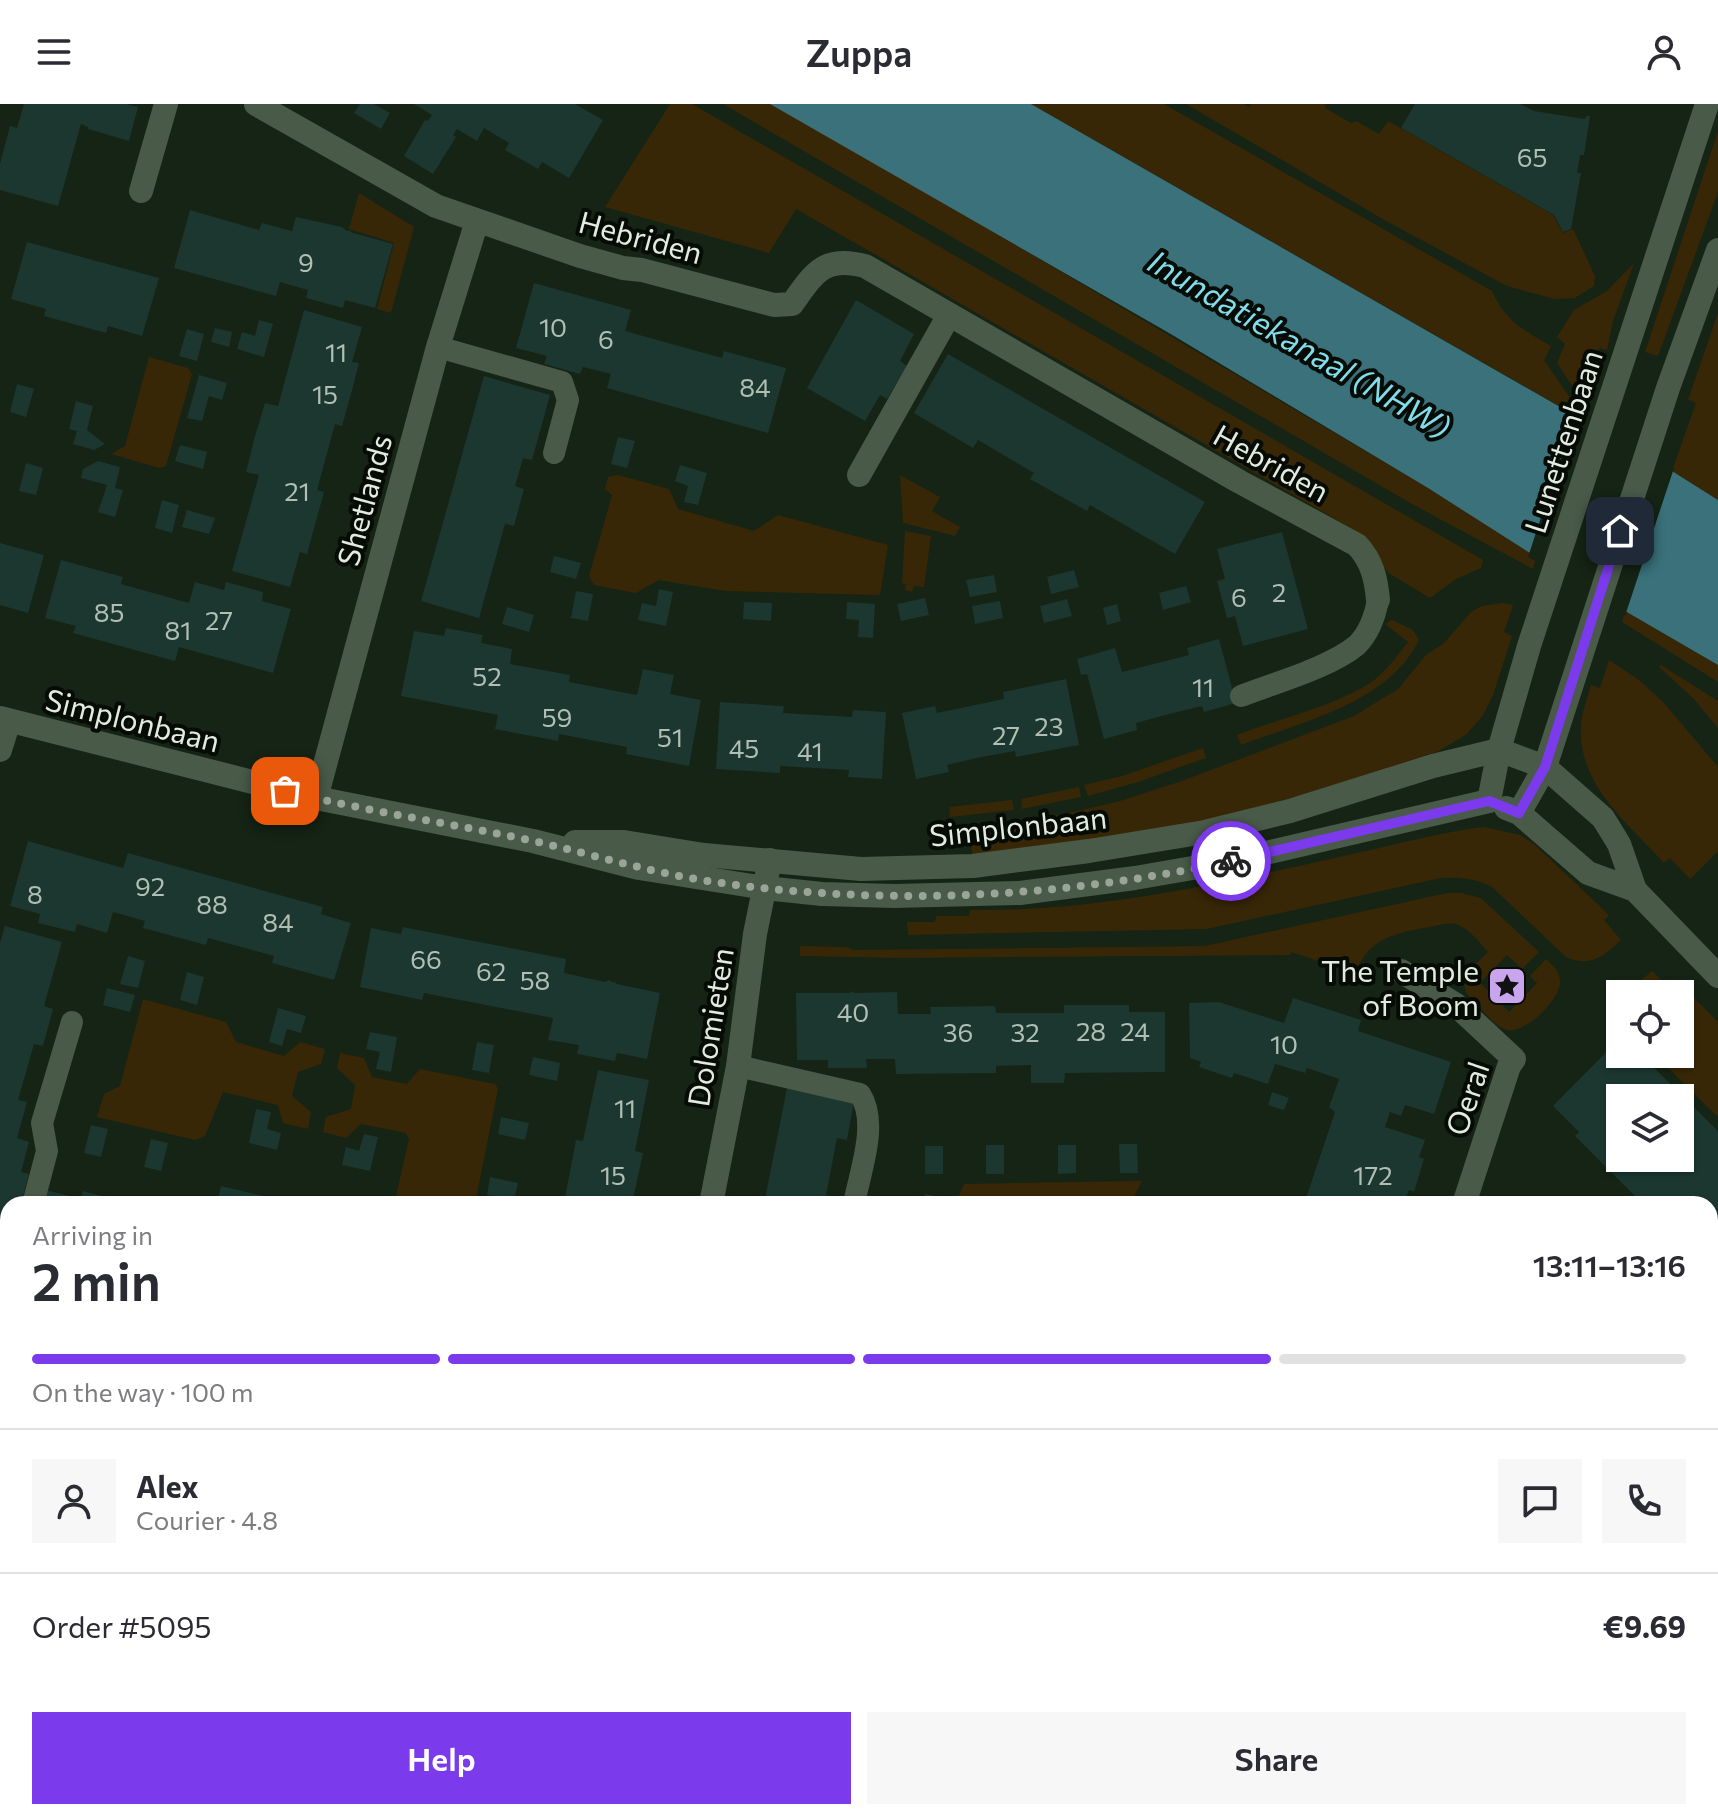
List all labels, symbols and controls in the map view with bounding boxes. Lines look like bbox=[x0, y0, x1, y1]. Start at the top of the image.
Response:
icon: menu bbox=[32, 30, 76, 74]
text: Zuppa bbox=[806, 30, 912, 74]
icon: person bbox=[1642, 30, 1686, 74]
house number: 65 bbox=[1517, 141, 1547, 172]
street label: Hebriden bbox=[575, 202, 707, 270]
water label: Inundatiekanaal (NHW) bbox=[1142, 240, 1458, 446]
house number: 9 bbox=[298, 246, 314, 277]
house number: 10 bbox=[539, 311, 567, 342]
house number: 6 bbox=[598, 323, 614, 354]
house number: 11 bbox=[325, 336, 347, 367]
street label: Lunettenbaan bbox=[1515, 345, 1609, 537]
house number: 84 bbox=[739, 371, 771, 402]
house number: 15 bbox=[312, 378, 338, 409]
street label: Hebriden bbox=[1208, 415, 1336, 509]
street label: Shetlands bbox=[328, 430, 398, 570]
house number: 21 bbox=[284, 475, 310, 506]
pin bbox=[1586, 497, 1654, 565]
icon: home bbox=[1598, 509, 1642, 553]
house number: 2 bbox=[1272, 576, 1286, 607]
house number: 6 bbox=[1231, 581, 1247, 612]
house number: 85 bbox=[94, 596, 124, 627]
house number: 27 bbox=[205, 604, 233, 635]
house number: 81 bbox=[165, 614, 191, 645]
house number: 52 bbox=[472, 660, 502, 691]
house number: 11 bbox=[1192, 671, 1214, 702]
street label: Simplonbaan bbox=[42, 679, 224, 759]
house number: 59 bbox=[542, 701, 572, 732]
house number: 23 bbox=[1034, 710, 1064, 741]
house number: 27 bbox=[992, 719, 1020, 750]
house number: 51 bbox=[657, 721, 683, 752]
house number: 45 bbox=[729, 732, 759, 763]
house number: 41 bbox=[797, 735, 823, 766]
pin bbox=[251, 757, 319, 825]
icon: bag bbox=[263, 769, 307, 813]
street label: Simplonbaan bbox=[927, 797, 1109, 853]
courier bbox=[1191, 821, 1271, 901]
icon: bike bbox=[1209, 839, 1253, 883]
house number: 92 bbox=[135, 870, 165, 901]
house number: 8 bbox=[27, 878, 43, 909]
house number: 88 bbox=[196, 888, 228, 919]
house number: 84 bbox=[262, 906, 294, 937]
house number: 66 bbox=[410, 943, 442, 974]
street label: Dolomieten bbox=[678, 945, 740, 1109]
place label: The Temple of Boom bbox=[1321, 951, 1479, 1022]
house number: 62 bbox=[476, 955, 506, 986]
house number: 58 bbox=[520, 964, 550, 995]
place icon: The Temple of Boom bbox=[1486, 965, 1528, 1007]
map controls bbox=[1606, 980, 1694, 1172]
button: locate bbox=[1606, 980, 1694, 1068]
house number: 40 bbox=[837, 996, 869, 1027]
house number: 28 bbox=[1076, 1015, 1106, 1046]
house number: 24 bbox=[1120, 1015, 1150, 1046]
house number: 36 bbox=[943, 1016, 973, 1047]
house number: 32 bbox=[1010, 1016, 1040, 1047]
house number: 10 bbox=[1270, 1028, 1298, 1059]
street label: Oeral bbox=[1436, 1056, 1496, 1140]
button: layers bbox=[1606, 1084, 1694, 1172]
house number: 11 bbox=[614, 1092, 636, 1123]
house number: 15 bbox=[600, 1159, 626, 1190]
house number: 172 bbox=[1353, 1159, 1393, 1190]
text: Arriving in bbox=[32, 1219, 153, 1250]
text: 13:11–13:16 bbox=[1533, 1246, 1686, 1283]
text: 2 min bbox=[32, 1248, 161, 1312]
text: On the way · 100 m bbox=[32, 1376, 254, 1407]
button: person bbox=[32, 1459, 116, 1543]
button: chat bbox=[1498, 1459, 1582, 1543]
button: phone bbox=[1602, 1459, 1686, 1543]
text: Alex bbox=[136, 1467, 199, 1504]
text: Courier · 4.8 bbox=[136, 1504, 278, 1535]
text: Order #5095 bbox=[32, 1607, 212, 1644]
text: €9.69 bbox=[1603, 1607, 1686, 1644]
button: Help bbox=[32, 1712, 851, 1804]
button: Share bbox=[867, 1712, 1686, 1804]

